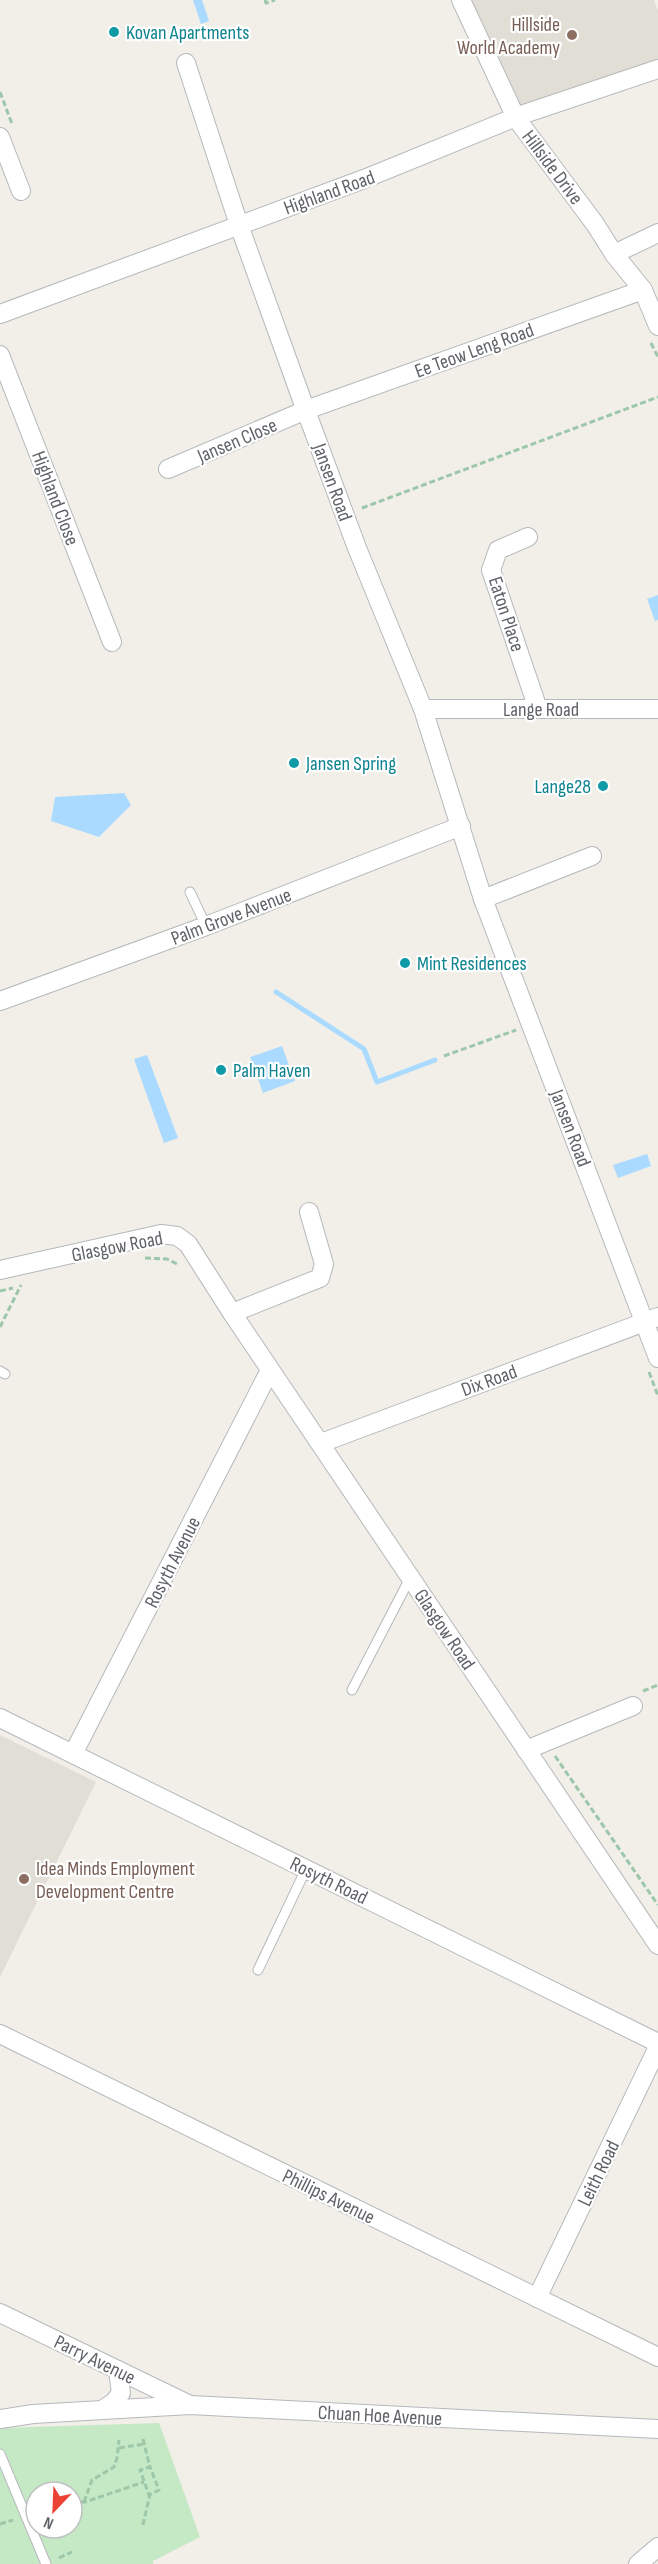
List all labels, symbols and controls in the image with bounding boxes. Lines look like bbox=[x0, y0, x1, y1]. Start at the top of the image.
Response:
place label: Hillside World Academy bbox=[457, 13, 560, 60]
place label: Kovan Apartments bbox=[126, 21, 249, 45]
marker: Kovan Apartments bbox=[107, 25, 121, 39]
marker: Hillside World Academy bbox=[565, 28, 579, 42]
street label: Hillside Drive bbox=[517, 126, 588, 209]
street label: Highland Road bbox=[280, 165, 378, 221]
street label: Ee Teow Leng Road bbox=[411, 318, 537, 384]
street label: Jansen Close bbox=[193, 413, 281, 469]
street label: Jansen Road bbox=[307, 439, 357, 524]
street label: Highland Close bbox=[26, 448, 84, 549]
street label: Eaton Place bbox=[483, 574, 529, 655]
street label: Lange Road bbox=[503, 698, 579, 722]
place label: Jansen Spring bbox=[305, 752, 396, 776]
marker: Jansen Spring bbox=[287, 756, 301, 770]
place label: Lange28 bbox=[534, 775, 591, 799]
marker: Lange28 bbox=[596, 779, 610, 793]
street label: Palm Grove Avenue bbox=[168, 883, 295, 951]
place label: Mint Residences bbox=[417, 952, 527, 976]
marker: Mint Residences bbox=[398, 956, 412, 970]
place label: Palm Haven bbox=[233, 1059, 311, 1083]
marker: Palm Haven bbox=[214, 1063, 228, 1077]
street label: Jansen Road bbox=[544, 1085, 596, 1170]
street label: Glasgow Road bbox=[70, 1226, 165, 1268]
street label: Dix Road bbox=[458, 1360, 520, 1402]
street label: Rosyth Avenue bbox=[140, 1513, 206, 1612]
street label: Glasgow Road bbox=[408, 1585, 480, 1675]
street label: Rosyth Road bbox=[286, 1852, 371, 1910]
place label: Idea Minds Employment Development Centre bbox=[36, 1857, 195, 1904]
marker: Idea Minds Employment Development Centre bbox=[17, 1872, 31, 1886]
street label: Leith Road bbox=[573, 2137, 625, 2210]
street label: Phillips Avenue bbox=[278, 2164, 379, 2230]
street label: Parry Avenue bbox=[50, 2330, 139, 2390]
street label: Chuan Hoe Avenue bbox=[317, 2401, 443, 2431]
north arrow bbox=[24, 2480, 84, 2540]
text: N bbox=[41, 2512, 56, 2533]

